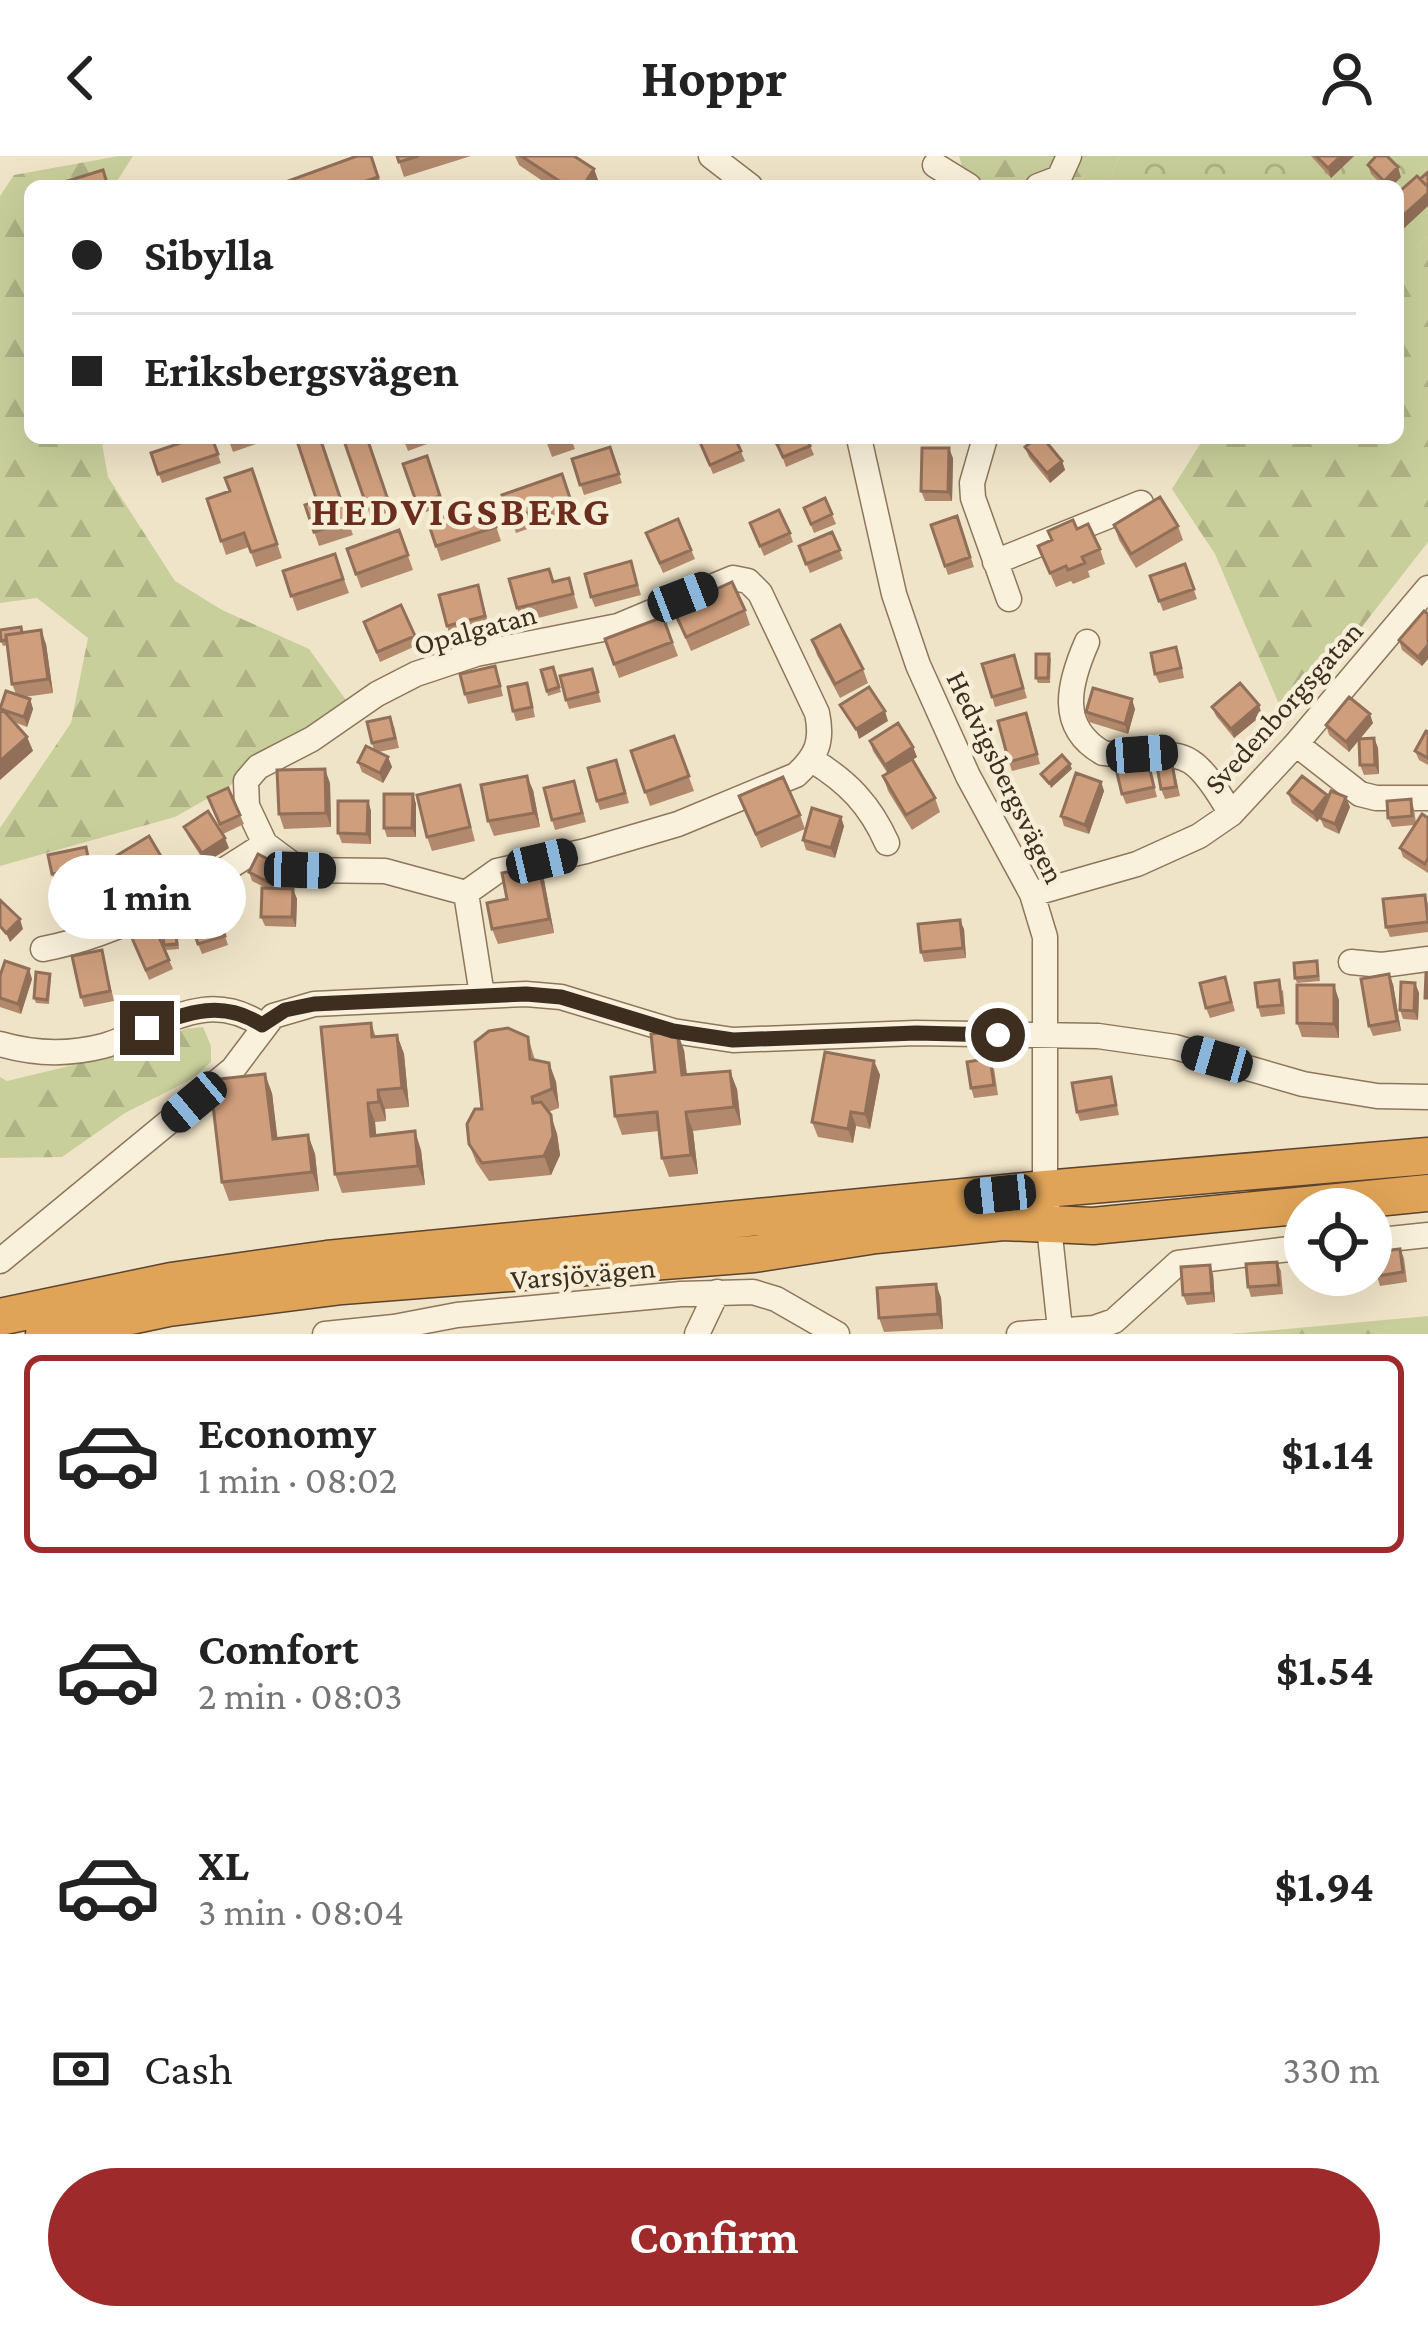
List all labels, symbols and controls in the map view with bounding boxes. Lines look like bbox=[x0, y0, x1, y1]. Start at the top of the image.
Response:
icon: back bbox=[48, 45, 114, 111]
icon: person bbox=[1314, 45, 1380, 111]
text: Hoppr bbox=[641, 48, 787, 108]
text: Sibylla bbox=[144, 230, 274, 280]
text: Eriksbergsvägen bbox=[144, 346, 459, 396]
district label: HEDVIGSBERG bbox=[311, 487, 613, 534]
car bbox=[643, 567, 723, 627]
street label: Opalgatan bbox=[410, 597, 540, 662]
street label: Svedenborgsgatan bbox=[1197, 614, 1370, 800]
street label: Hedvigsbergsvägen bbox=[939, 665, 1072, 889]
car bbox=[1105, 734, 1179, 774]
car bbox=[503, 835, 581, 887]
car bbox=[263, 851, 337, 889]
callout: 1 min bbox=[48, 854, 246, 938]
text: 1 min bbox=[103, 875, 191, 918]
route end bbox=[120, 1001, 174, 1055]
route start bbox=[971, 1008, 1025, 1062]
car bbox=[1177, 1032, 1257, 1086]
car bbox=[155, 1065, 233, 1139]
car bbox=[962, 1172, 1038, 1216]
map controls bbox=[1284, 1188, 1392, 1296]
button: locate bbox=[1284, 1188, 1392, 1296]
street label: Varsjövägen bbox=[509, 1250, 657, 1297]
icon: car bbox=[54, 1400, 162, 1508]
text: Economy bbox=[198, 1408, 376, 1458]
text: $1.14 bbox=[1281, 1429, 1374, 1479]
text: 1 min · 08:02 bbox=[198, 1458, 397, 1501]
icon: car bbox=[54, 1616, 162, 1724]
text: Comfort bbox=[198, 1624, 359, 1674]
text: $1.54 bbox=[1276, 1645, 1374, 1695]
text: 2 min · 08:03 bbox=[198, 1674, 403, 1717]
icon: car bbox=[54, 1832, 162, 1940]
text: XL bbox=[198, 1840, 249, 1890]
text: $1.94 bbox=[1275, 1861, 1374, 1911]
text: 3 min · 08:04 bbox=[198, 1890, 404, 1933]
icon: cash bbox=[48, 2036, 114, 2102]
text: Cash bbox=[144, 2044, 233, 2094]
text: 330 m bbox=[1282, 2048, 1380, 2091]
button: Confirm bbox=[48, 2168, 1380, 2306]

